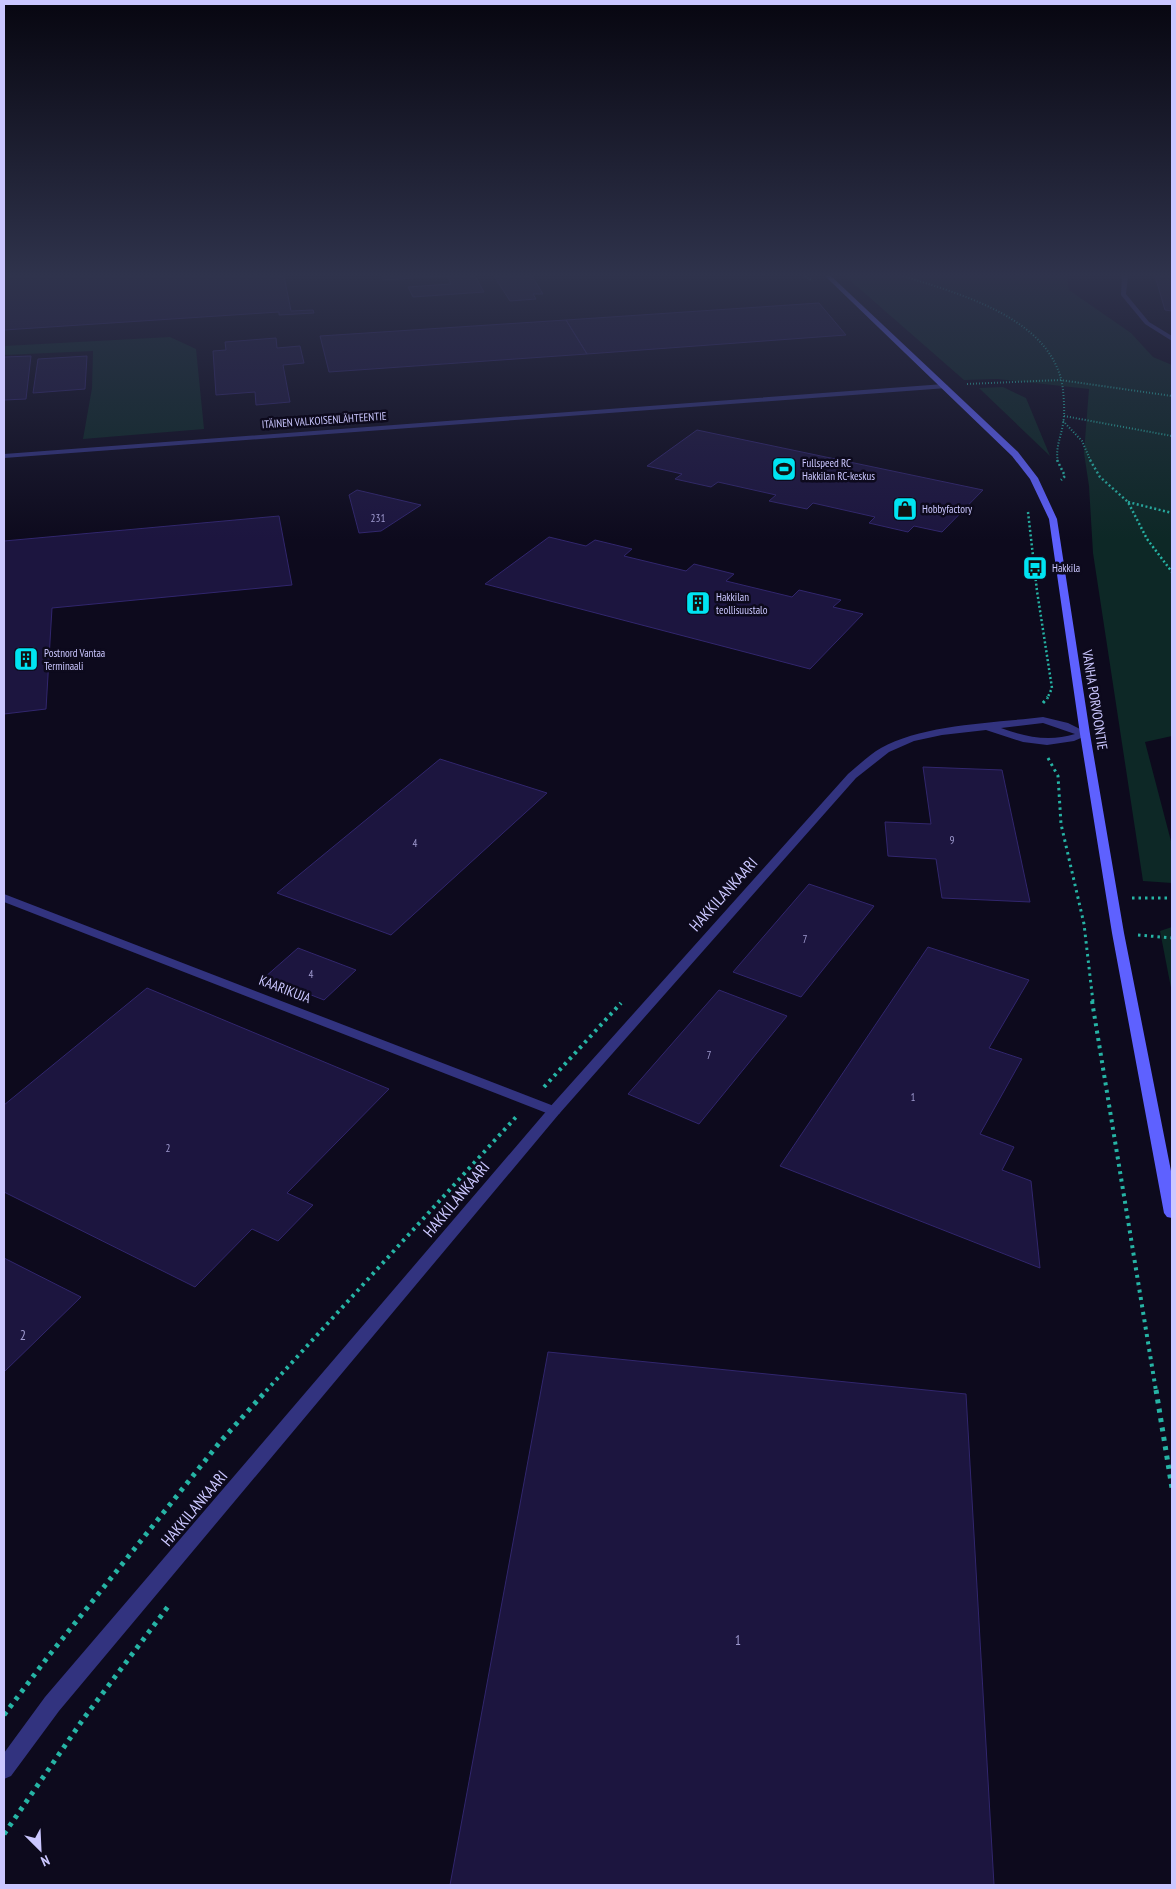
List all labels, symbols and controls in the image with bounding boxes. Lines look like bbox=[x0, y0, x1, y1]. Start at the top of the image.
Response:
street label: ITÄINEN VALKOISENLÄHTEENTIE bbox=[261, 409, 387, 431]
sports icon: Fullspeed RC Hakkilan RC-keskus bbox=[771, 456, 797, 482]
place label: Fullspeed RC Hakkilan RC-keskus bbox=[802, 456, 875, 483]
shop icon: Hobbyfactory bbox=[892, 496, 918, 522]
place label: Hobbyfactory bbox=[922, 502, 973, 516]
house number: 231 bbox=[371, 511, 385, 525]
bus stop icon: Hakkila bbox=[1022, 555, 1048, 581]
place label: Hakkila bbox=[1052, 561, 1080, 575]
building icon: Hakkilan teollisuustalo bbox=[685, 590, 711, 616]
place label: Hakkilan teollisuustalo bbox=[716, 590, 768, 617]
building icon: Postnord Vantaa Terminaali bbox=[13, 646, 39, 672]
place label: Postnord Vantaa Terminaali bbox=[44, 646, 105, 673]
street label: VANHA PORVOONTIE bbox=[1078, 648, 1112, 751]
house number: 9 bbox=[950, 833, 955, 847]
house number: 4 bbox=[413, 836, 418, 850]
street label: HAKKILANKAARI bbox=[685, 853, 761, 935]
house number: 7 bbox=[803, 932, 808, 946]
house number: 4 bbox=[309, 967, 314, 981]
street label: KAARIKUJA bbox=[257, 971, 314, 1007]
house number: 7 bbox=[707, 1048, 712, 1062]
house number: 1 bbox=[911, 1090, 916, 1104]
house number: 2 bbox=[166, 1141, 171, 1155]
street label: HAKKILANKAARI bbox=[419, 1157, 493, 1241]
house number: 2 bbox=[20, 1326, 26, 1344]
street label: HAKKILANKAARI bbox=[157, 1466, 231, 1550]
house number: 1 bbox=[735, 1631, 741, 1649]
north arrow bbox=[15, 1824, 65, 1874]
text: N bbox=[38, 1851, 52, 1871]

